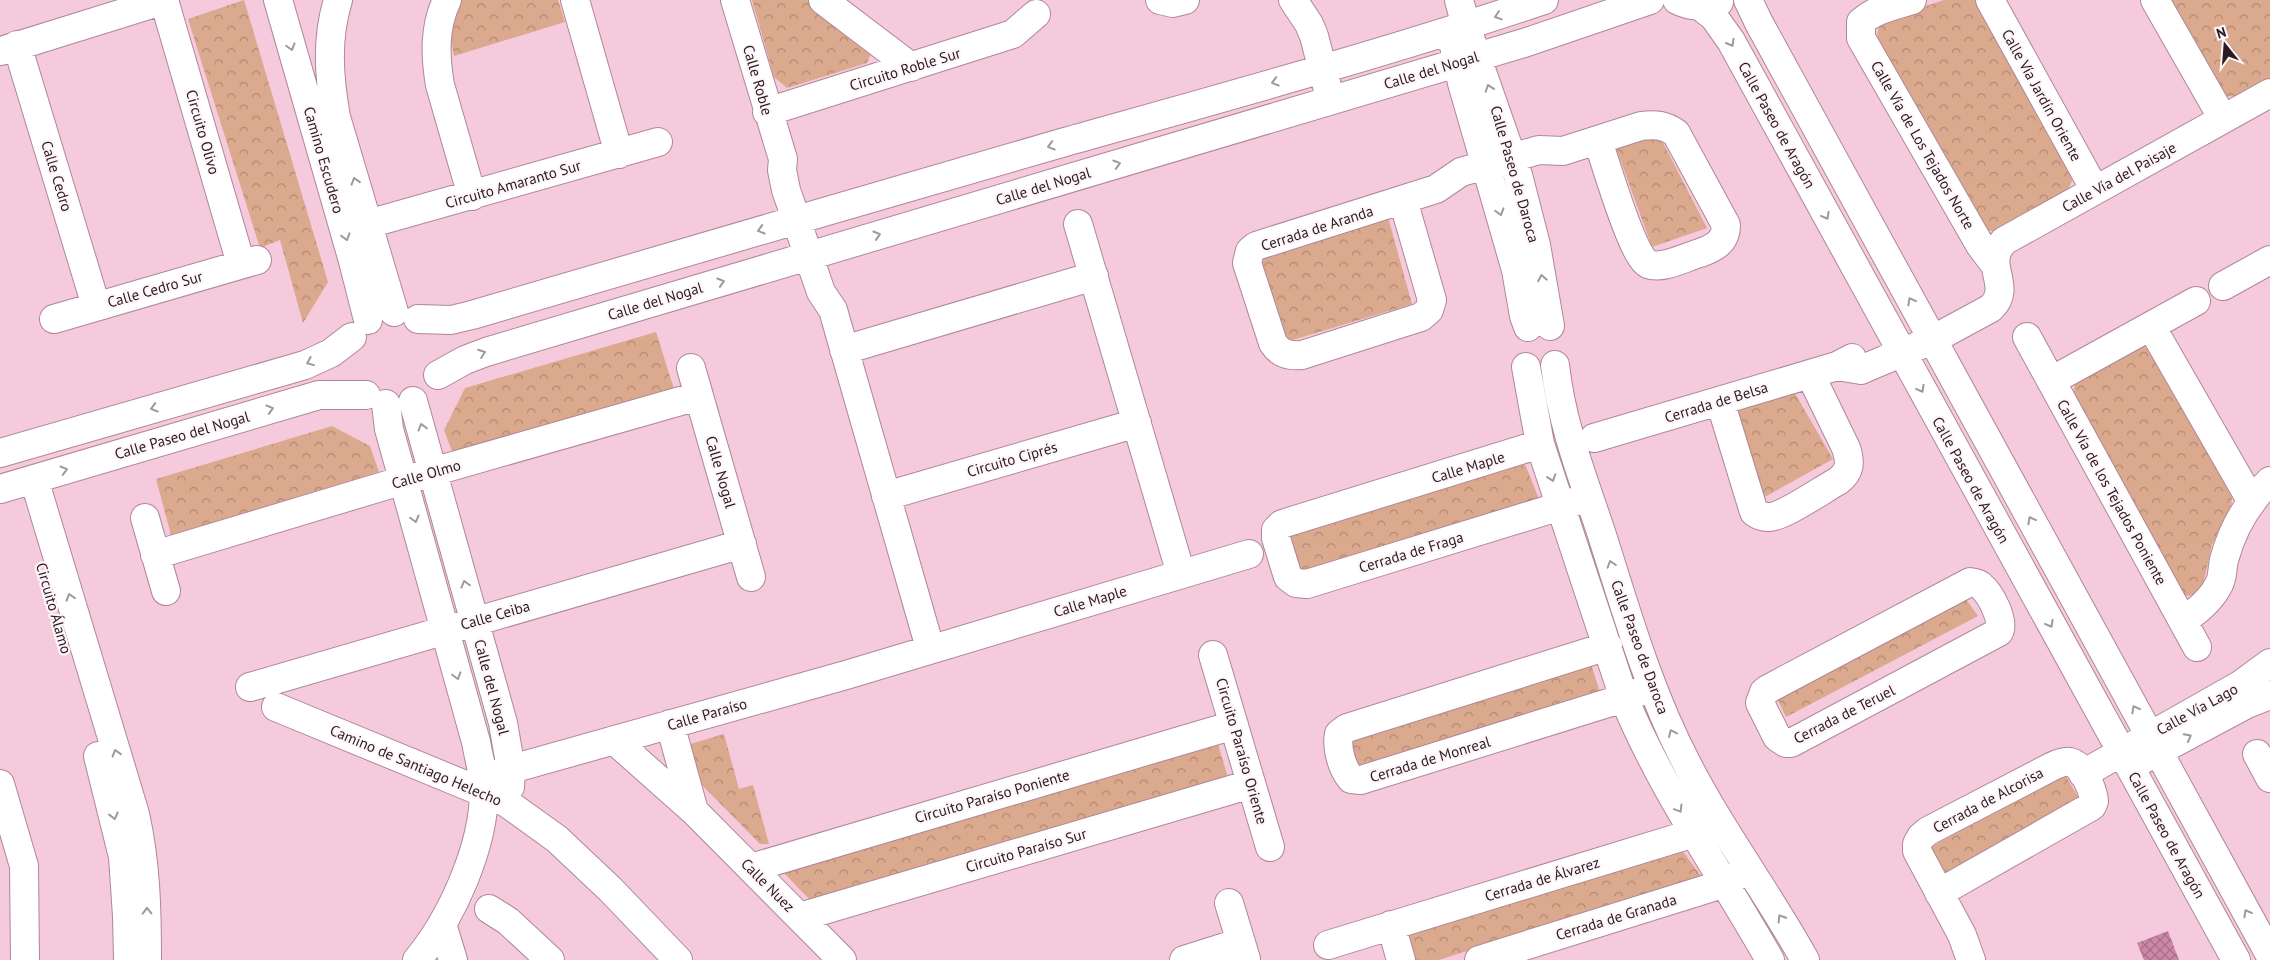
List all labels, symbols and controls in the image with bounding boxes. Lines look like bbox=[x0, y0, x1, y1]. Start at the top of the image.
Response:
one-way arrow bbox=[1494, 10, 1502, 20]
north arrow bbox=[2200, 20, 2250, 70]
text: N bbox=[2214, 23, 2228, 43]
street label: Calle Vía Jardín Oriente bbox=[1998, 26, 2086, 164]
one-way arrow bbox=[1725, 38, 1735, 47]
one-way arrow bbox=[286, 42, 296, 50]
street label: Calle Roble bbox=[739, 43, 777, 117]
street label: Circuito Roble Sur bbox=[847, 43, 963, 95]
street label: Calle del Nogal bbox=[1381, 46, 1481, 93]
street label: Calle Vía de Los Tejados Norte bbox=[1867, 57, 1979, 233]
street label: Calle Paseo de Aragón bbox=[1734, 58, 1820, 192]
one-way arrow bbox=[1271, 77, 1279, 87]
one-way arrow bbox=[1485, 85, 1495, 93]
street label: Circuito Olivo bbox=[182, 87, 224, 177]
street label: Calle Paseo de Daroca bbox=[1486, 103, 1544, 245]
street label: Camino Escudero bbox=[300, 104, 348, 216]
street label: Calle Cedro bbox=[37, 138, 77, 214]
street label: Calle Vía del Paisaje bbox=[2059, 138, 2179, 216]
one-way arrow bbox=[1048, 141, 1056, 151]
street label: Circuito Amaranto Sur bbox=[443, 156, 583, 212]
one-way arrow bbox=[1112, 159, 1120, 169]
street label: Calle del Nogal bbox=[993, 162, 1093, 209]
one-way arrow bbox=[351, 178, 361, 186]
street label: Cerrada de Aranda bbox=[1258, 201, 1376, 255]
one-way arrow bbox=[1494, 208, 1504, 216]
one-way arrow bbox=[1820, 211, 1830, 220]
one-way arrow bbox=[757, 224, 765, 234]
one-way arrow bbox=[872, 231, 881, 241]
one-way arrow bbox=[341, 232, 351, 240]
street label: Calle Cedro Sur bbox=[105, 266, 205, 312]
one-way arrow bbox=[1537, 274, 1547, 283]
street label: Calle del Nogal bbox=[605, 277, 705, 324]
one-way arrow bbox=[717, 277, 725, 287]
one-way arrow bbox=[1907, 298, 1917, 307]
one-way arrow bbox=[477, 349, 486, 359]
one-way arrow bbox=[306, 356, 315, 366]
street label: Cerrada de Belsa bbox=[1662, 377, 1770, 427]
one-way arrow bbox=[1915, 384, 1925, 393]
street label: Calle Vía de los Tejados Poniente bbox=[2053, 396, 2171, 588]
one-way arrow bbox=[150, 402, 159, 413]
one-way arrow bbox=[265, 405, 273, 415]
street label: Calle Paseo del Nogal bbox=[112, 406, 252, 463]
street label: Calle Paseo de Aragón bbox=[1928, 413, 2014, 547]
one-way arrow bbox=[417, 424, 427, 432]
street label: Calle Nogal bbox=[702, 434, 741, 511]
street label: Circuito Ciprés bbox=[965, 437, 1059, 481]
street label: Calle Maple bbox=[1429, 447, 1507, 487]
street label: Calle Olmo bbox=[389, 455, 463, 493]
one-way arrow bbox=[59, 466, 67, 476]
one-way arrow bbox=[1546, 474, 1556, 482]
one-way arrow bbox=[409, 515, 420, 524]
one-way arrow bbox=[2028, 517, 2038, 526]
street label: Cerrada de Fraga bbox=[1356, 527, 1466, 577]
street label: Circuito Álamo bbox=[32, 560, 76, 656]
one-way arrow bbox=[1606, 560, 1616, 568]
street label: Calle Paseo de Daroca bbox=[1607, 577, 1673, 717]
one-way arrow bbox=[460, 581, 470, 589]
street label: Calle Maple bbox=[1051, 581, 1129, 621]
one-way arrow bbox=[65, 593, 75, 602]
street label: Calle Ceiba bbox=[458, 596, 532, 634]
one-way arrow bbox=[2044, 618, 2054, 627]
street label: Calle del Nogal bbox=[470, 637, 514, 737]
one-way arrow bbox=[452, 671, 462, 680]
street label: Circuito Paraíso Oriente bbox=[1212, 676, 1272, 826]
street label: Calle Vía Lago bbox=[2153, 679, 2241, 739]
street label: Cerrada de Teruel bbox=[1790, 680, 1898, 748]
street label: Calle Paraíso bbox=[665, 694, 749, 734]
one-way arrow bbox=[2131, 705, 2141, 714]
street label: Camino de Santiago Helecho bbox=[327, 720, 505, 810]
one-way arrow bbox=[1667, 729, 1678, 738]
street label: Cerrada de Monreal bbox=[1367, 731, 1493, 786]
one-way arrow bbox=[2183, 733, 2192, 743]
one-way arrow bbox=[112, 749, 122, 757]
street label: Cerrada de Alcorisa bbox=[1929, 763, 2047, 837]
street label: Circuito Paraíso Poniente bbox=[912, 765, 1072, 827]
street label: Calle Paseo de Aragón bbox=[2124, 768, 2210, 902]
one-way arrow bbox=[1673, 803, 1683, 812]
one-way arrow bbox=[108, 811, 119, 820]
street label: Circuito Paraíso Sur bbox=[963, 824, 1089, 876]
street label: Cerrada de Álvarez bbox=[1482, 853, 1602, 905]
street label: Calle Nuez bbox=[737, 854, 799, 916]
street label: Cerrada de Granada bbox=[1553, 890, 1679, 944]
one-way arrow bbox=[142, 907, 152, 915]
one-way arrow bbox=[2243, 909, 2253, 918]
one-way arrow bbox=[1777, 914, 1787, 923]

